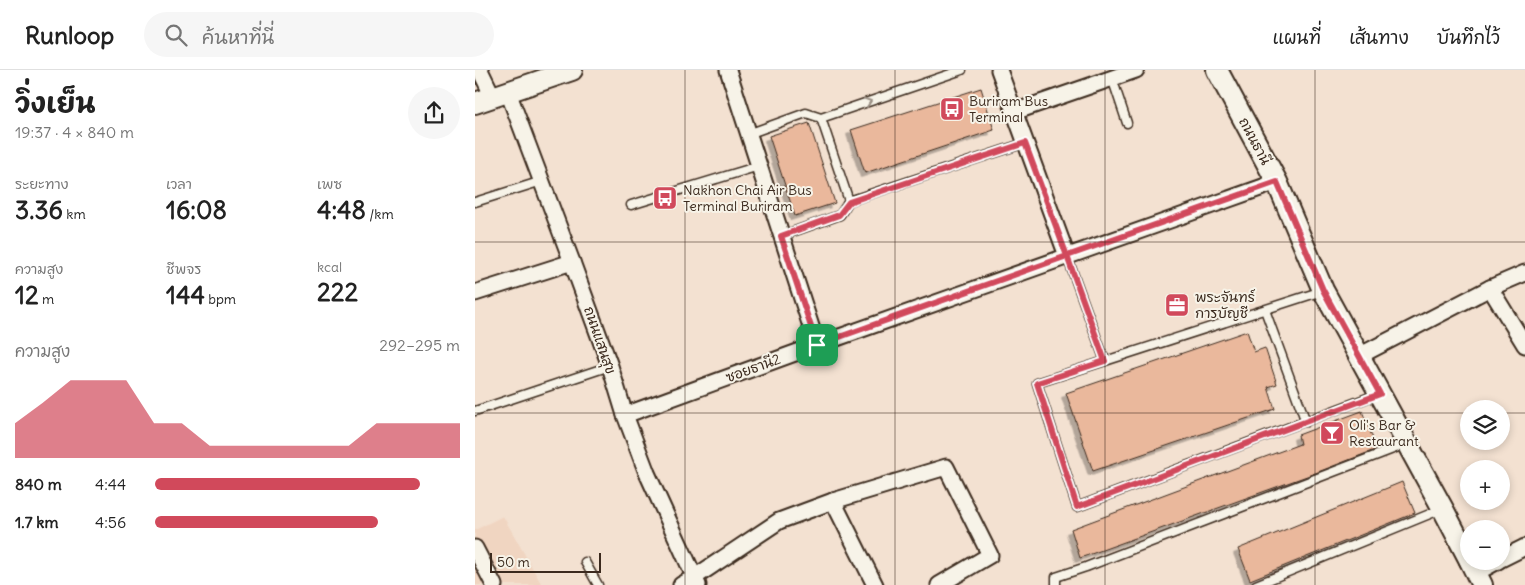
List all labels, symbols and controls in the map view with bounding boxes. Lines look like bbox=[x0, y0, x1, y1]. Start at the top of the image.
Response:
search box bbox=[144, 12, 494, 57]
text: Runloop bbox=[25, 20, 114, 50]
icon: search bbox=[162, 21, 190, 49]
text: ค้นหาที่นี่ bbox=[202, 25, 274, 49]
text: แผนที่ bbox=[1273, 26, 1321, 49]
text: เส้นทาง bbox=[1349, 26, 1409, 49]
text: บันทึกไว้ bbox=[1437, 26, 1500, 49]
text: วิ่งเย็น bbox=[15, 85, 96, 121]
button: share bbox=[408, 87, 460, 139]
place label: Buriram Bus Terminal bbox=[969, 92, 1048, 126]
bus stop icon: Buriram Bus Terminal bbox=[939, 96, 965, 122]
one-way arrow bbox=[863, 98, 871, 108]
street label: ถนนธานี bbox=[1235, 114, 1275, 168]
text: 19:37 · 4 × 840 m bbox=[15, 122, 134, 142]
text: ระยะทาง bbox=[15, 175, 68, 193]
text: เวลา bbox=[166, 175, 192, 193]
text: เพซ bbox=[317, 175, 342, 193]
place label: Nakhon Chai Air Bus Terminal Buriram bbox=[683, 181, 812, 215]
bus stop icon: Nakhon Chai Air Bus Terminal Buriram bbox=[652, 185, 678, 211]
text: 3.36 bbox=[15, 194, 63, 226]
text: 16:08 bbox=[166, 194, 227, 226]
text: 4:48 bbox=[317, 194, 366, 226]
text: km bbox=[63, 205, 86, 223]
text: /km bbox=[366, 205, 394, 223]
text: kcal bbox=[317, 258, 342, 276]
text: ความสูง bbox=[15, 260, 63, 278]
text: ชีพจร bbox=[166, 260, 201, 278]
text: 222 bbox=[317, 276, 358, 308]
text: 12 bbox=[15, 279, 39, 311]
text: 144 bbox=[166, 279, 205, 311]
place label: พระจันทร์ การบัญชี bbox=[1195, 288, 1256, 322]
text: m bbox=[39, 290, 54, 308]
text: bpm bbox=[205, 290, 236, 308]
office icon: พระจันทร์ การบัญชี bbox=[1164, 292, 1190, 318]
street label: ถนนแสนสุข bbox=[579, 304, 620, 376]
pin bbox=[796, 324, 838, 366]
icon: arrive bbox=[803, 331, 831, 359]
text: 292–295 m bbox=[379, 335, 460, 355]
text: ความสูง bbox=[15, 341, 70, 361]
street label: ซอยธานี2 bbox=[723, 350, 783, 386]
map controls bbox=[1460, 400, 1510, 570]
button: layers bbox=[1460, 400, 1510, 450]
place label: Oli's Bar & Restaurant bbox=[1349, 416, 1419, 450]
bar icon: Oli's Bar & Restaurant bbox=[1319, 420, 1345, 446]
button: + bbox=[1460, 460, 1510, 510]
text: 840 m bbox=[15, 474, 62, 494]
text: 4:44 bbox=[95, 474, 126, 494]
text: 1.7 km bbox=[15, 512, 59, 532]
text: 4:56 bbox=[95, 512, 126, 532]
button: − bbox=[1460, 520, 1510, 570]
scale bar bbox=[490, 550, 601, 573]
text: 50 m bbox=[497, 553, 530, 571]

